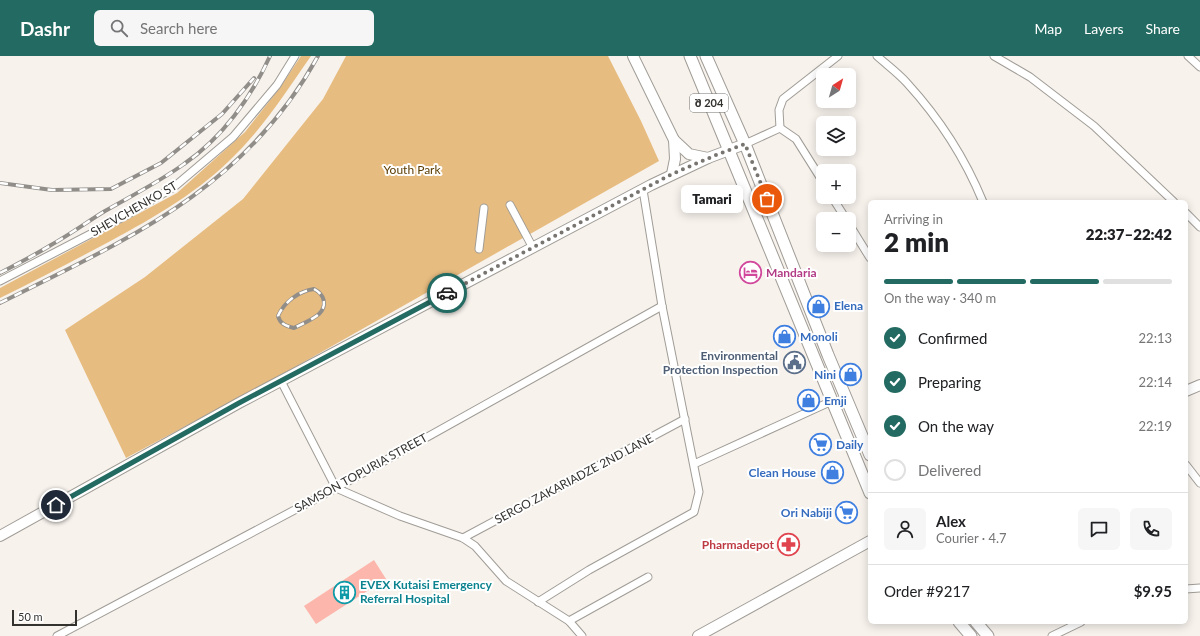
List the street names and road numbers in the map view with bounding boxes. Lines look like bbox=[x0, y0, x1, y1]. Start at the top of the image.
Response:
road number: შ 204 bbox=[690, 94, 728, 112]
street label: SHEVCHENKO ST bbox=[88, 178, 180, 239]
street label: SAMSON TOPURIA STREET bbox=[292, 430, 430, 515]
street label: SERGO ZAKARIADZE 2ND LANE bbox=[492, 430, 656, 527]

